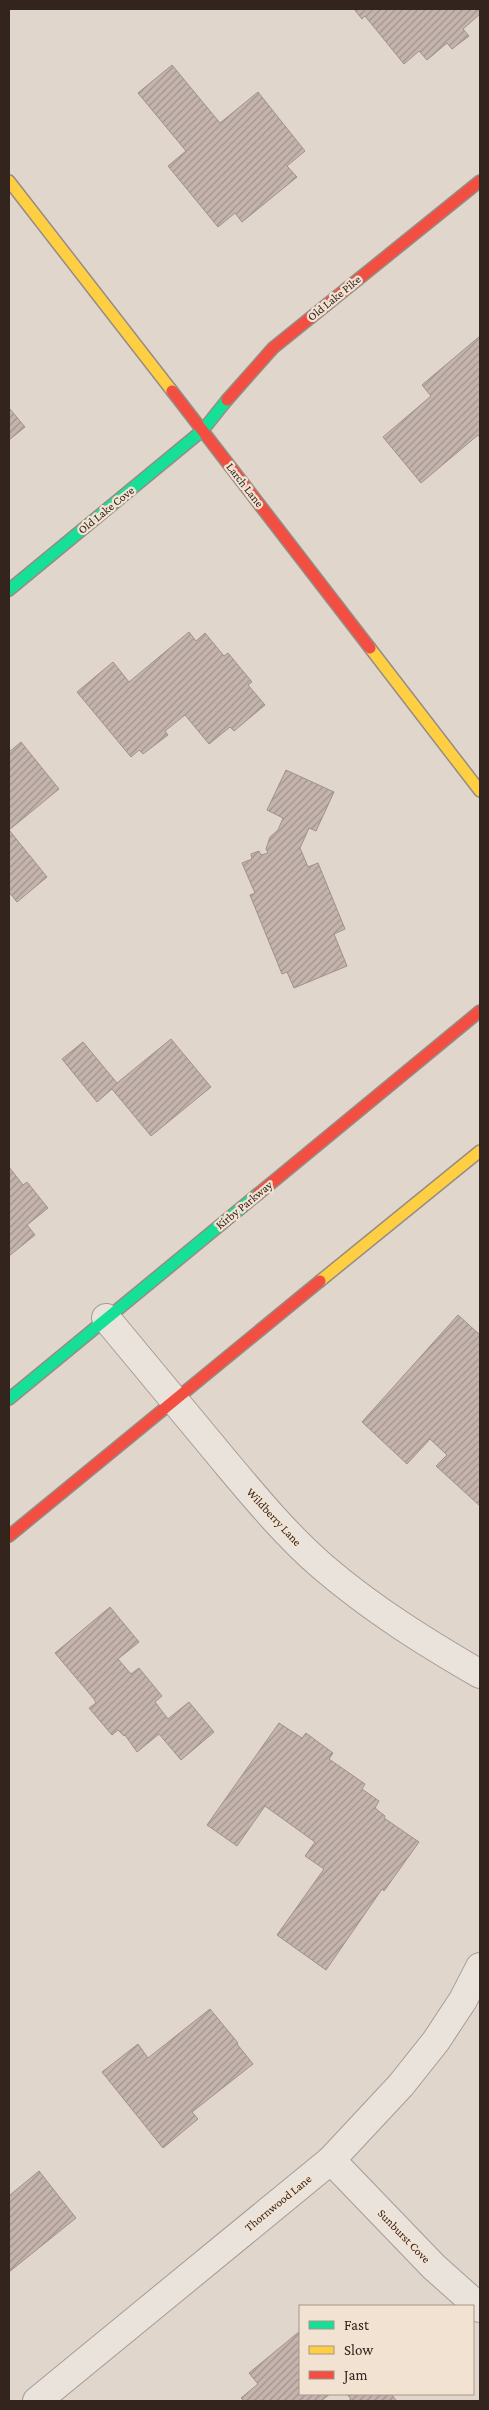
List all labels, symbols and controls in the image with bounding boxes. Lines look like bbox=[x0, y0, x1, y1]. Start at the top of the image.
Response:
street label: Old Lake Pike bbox=[305, 272, 363, 324]
street label: Larch Lane bbox=[223, 460, 267, 510]
street label: Old Lake Cove bbox=[75, 483, 137, 537]
street label: Kirby Parkway bbox=[213, 1178, 276, 1232]
street label: Wildberry Lane bbox=[243, 1485, 305, 1549]
street label: Thornwood Lane bbox=[242, 2172, 314, 2234]
street label: Sunburst Cove bbox=[375, 2206, 433, 2266]
legend bbox=[299, 2305, 474, 2395]
text: Fast bbox=[344, 2317, 370, 2333]
text: Slow bbox=[344, 2342, 374, 2358]
text: Jam bbox=[342, 2367, 367, 2384]

